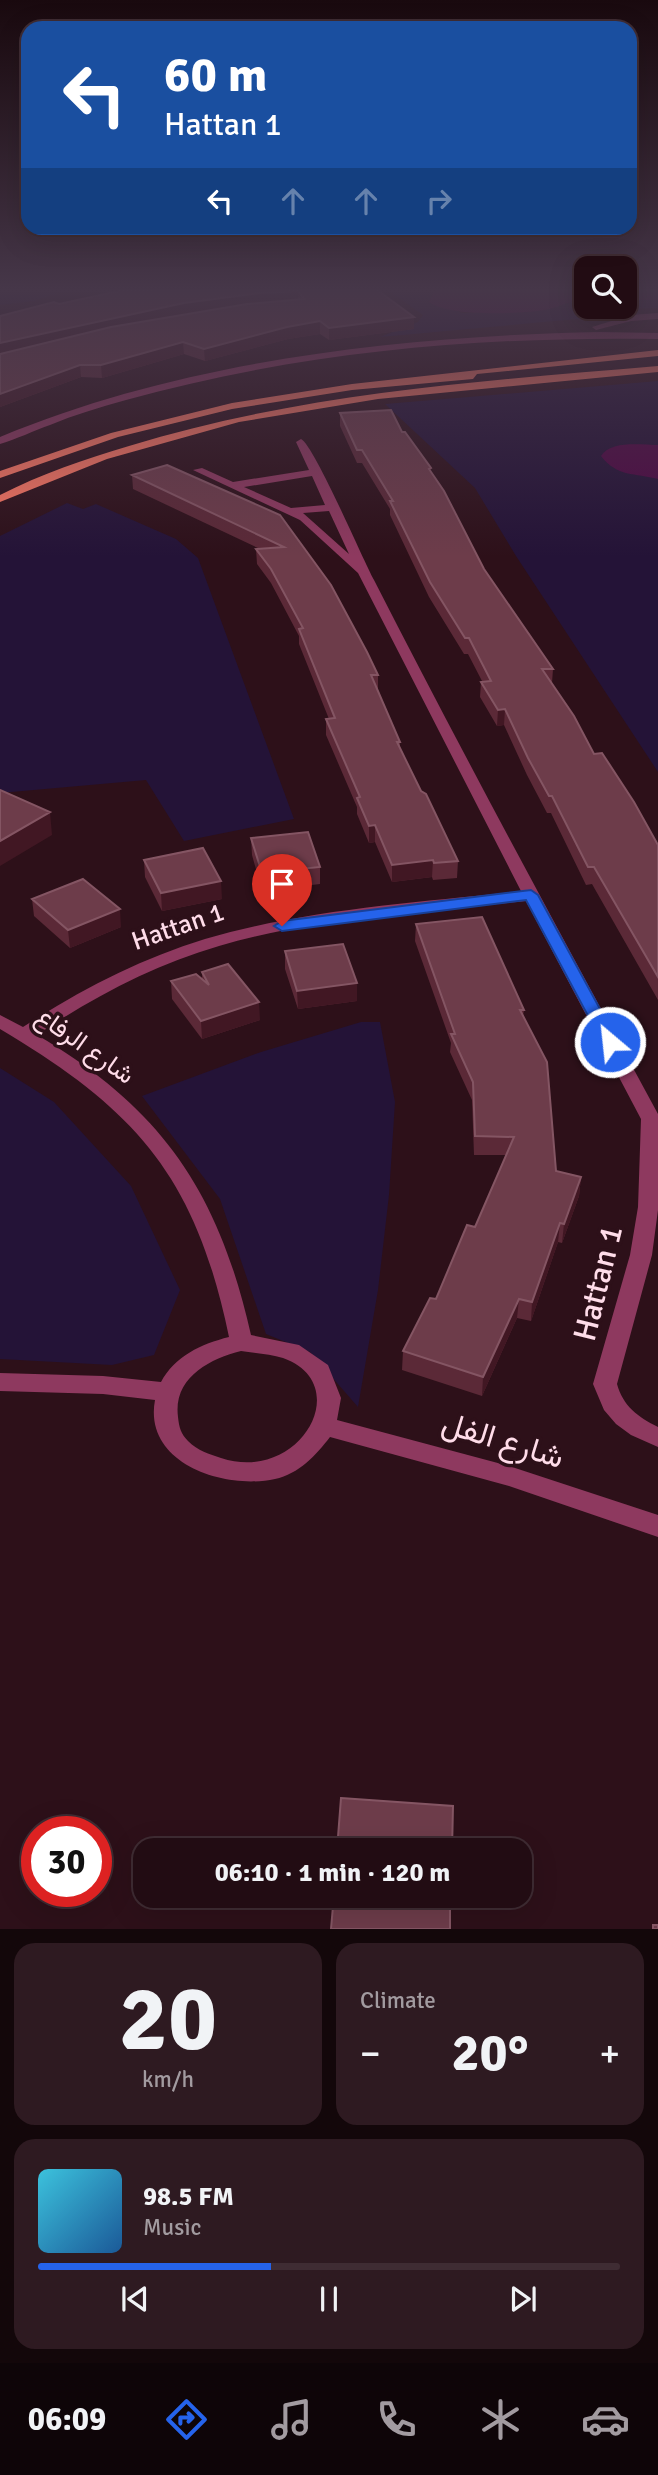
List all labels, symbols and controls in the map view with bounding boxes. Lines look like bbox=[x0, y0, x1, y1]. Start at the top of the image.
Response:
text: 60 m bbox=[164, 45, 267, 105]
icon: left bbox=[49, 49, 140, 140]
text: Hattan 1 bbox=[164, 105, 282, 144]
icon: left bbox=[201, 182, 239, 220]
icon: ahead bbox=[274, 182, 312, 220]
icon: ahead bbox=[347, 182, 385, 220]
icon: right bbox=[420, 182, 458, 220]
map controls bbox=[574, 256, 637, 319]
button: search bbox=[574, 256, 637, 319]
pin bbox=[252, 854, 312, 926]
icon: arrive bbox=[263, 865, 301, 903]
street label: Hattan 1 bbox=[128, 896, 228, 958]
street label: شارع الرفاع bbox=[29, 1000, 141, 1092]
position arrow bbox=[573, 1005, 647, 1079]
street label: Hattan 1 bbox=[565, 1221, 631, 1345]
street label: شارع الفل bbox=[437, 1403, 569, 1479]
speed limit sign: 30 bbox=[21, 1816, 112, 1907]
text: 06:10 · 1 min · 120 m bbox=[215, 1857, 450, 1889]
text: 20 bbox=[119, 1963, 217, 2076]
text: Climate bbox=[360, 1986, 436, 2015]
text: 20° bbox=[452, 2021, 528, 2085]
text: − bbox=[360, 2030, 381, 2077]
text: + bbox=[599, 2030, 620, 2077]
text: km/h bbox=[142, 2065, 194, 2094]
text: 98.5 FM bbox=[143, 2181, 234, 2213]
text: Music bbox=[143, 2213, 201, 2242]
icon: previous bbox=[116, 2280, 154, 2318]
icon: pause bbox=[310, 2280, 348, 2318]
icon: next bbox=[504, 2280, 542, 2318]
icon: directions bbox=[162, 2395, 211, 2444]
icon: music bbox=[267, 2395, 316, 2444]
icon: phone bbox=[372, 2395, 421, 2444]
icon: climate bbox=[476, 2395, 525, 2444]
icon: car bbox=[581, 2395, 630, 2444]
text: 06:09 bbox=[28, 2400, 106, 2439]

